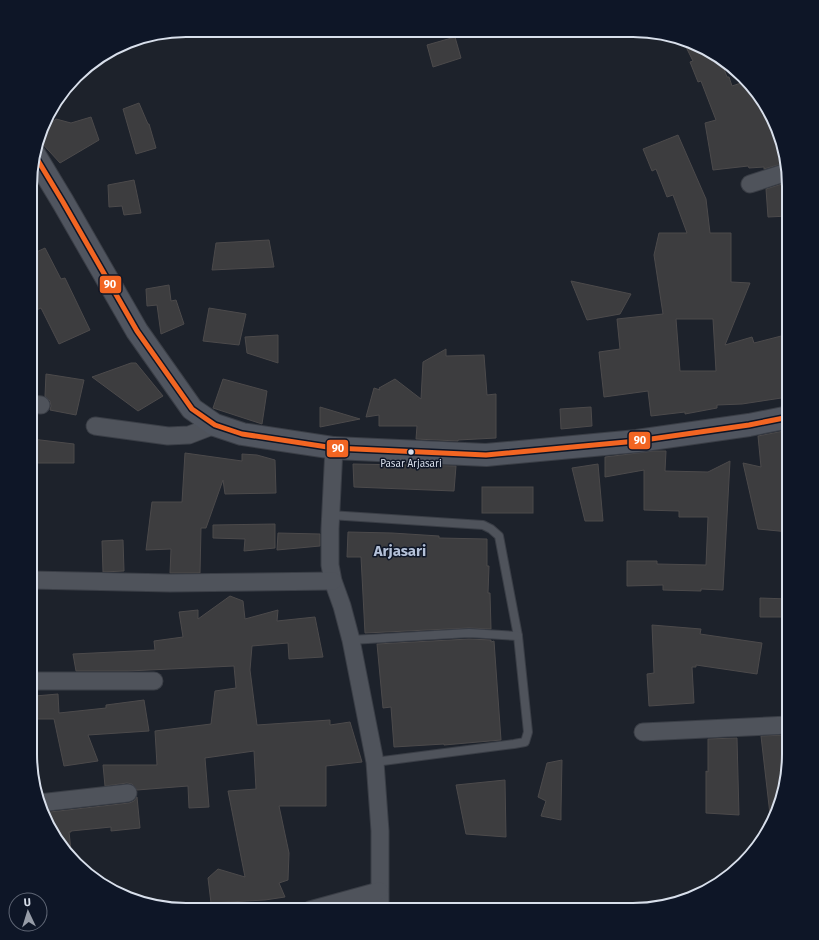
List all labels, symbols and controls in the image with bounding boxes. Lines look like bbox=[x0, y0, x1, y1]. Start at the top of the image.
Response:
line badge: 90 bbox=[99, 275, 122, 294]
text: 90 bbox=[104, 278, 117, 291]
line badge: 90 bbox=[628, 431, 651, 450]
text: 90 bbox=[634, 434, 647, 447]
line badge: 90 bbox=[326, 439, 349, 458]
text: 90 bbox=[332, 442, 345, 455]
marker: Pasar Arjasari bbox=[406, 447, 416, 457]
place label: Pasar Arjasari bbox=[380, 458, 442, 470]
district label: Arjasari bbox=[373, 542, 426, 560]
north arrow bbox=[8, 892, 48, 932]
text: U bbox=[23, 896, 31, 909]

